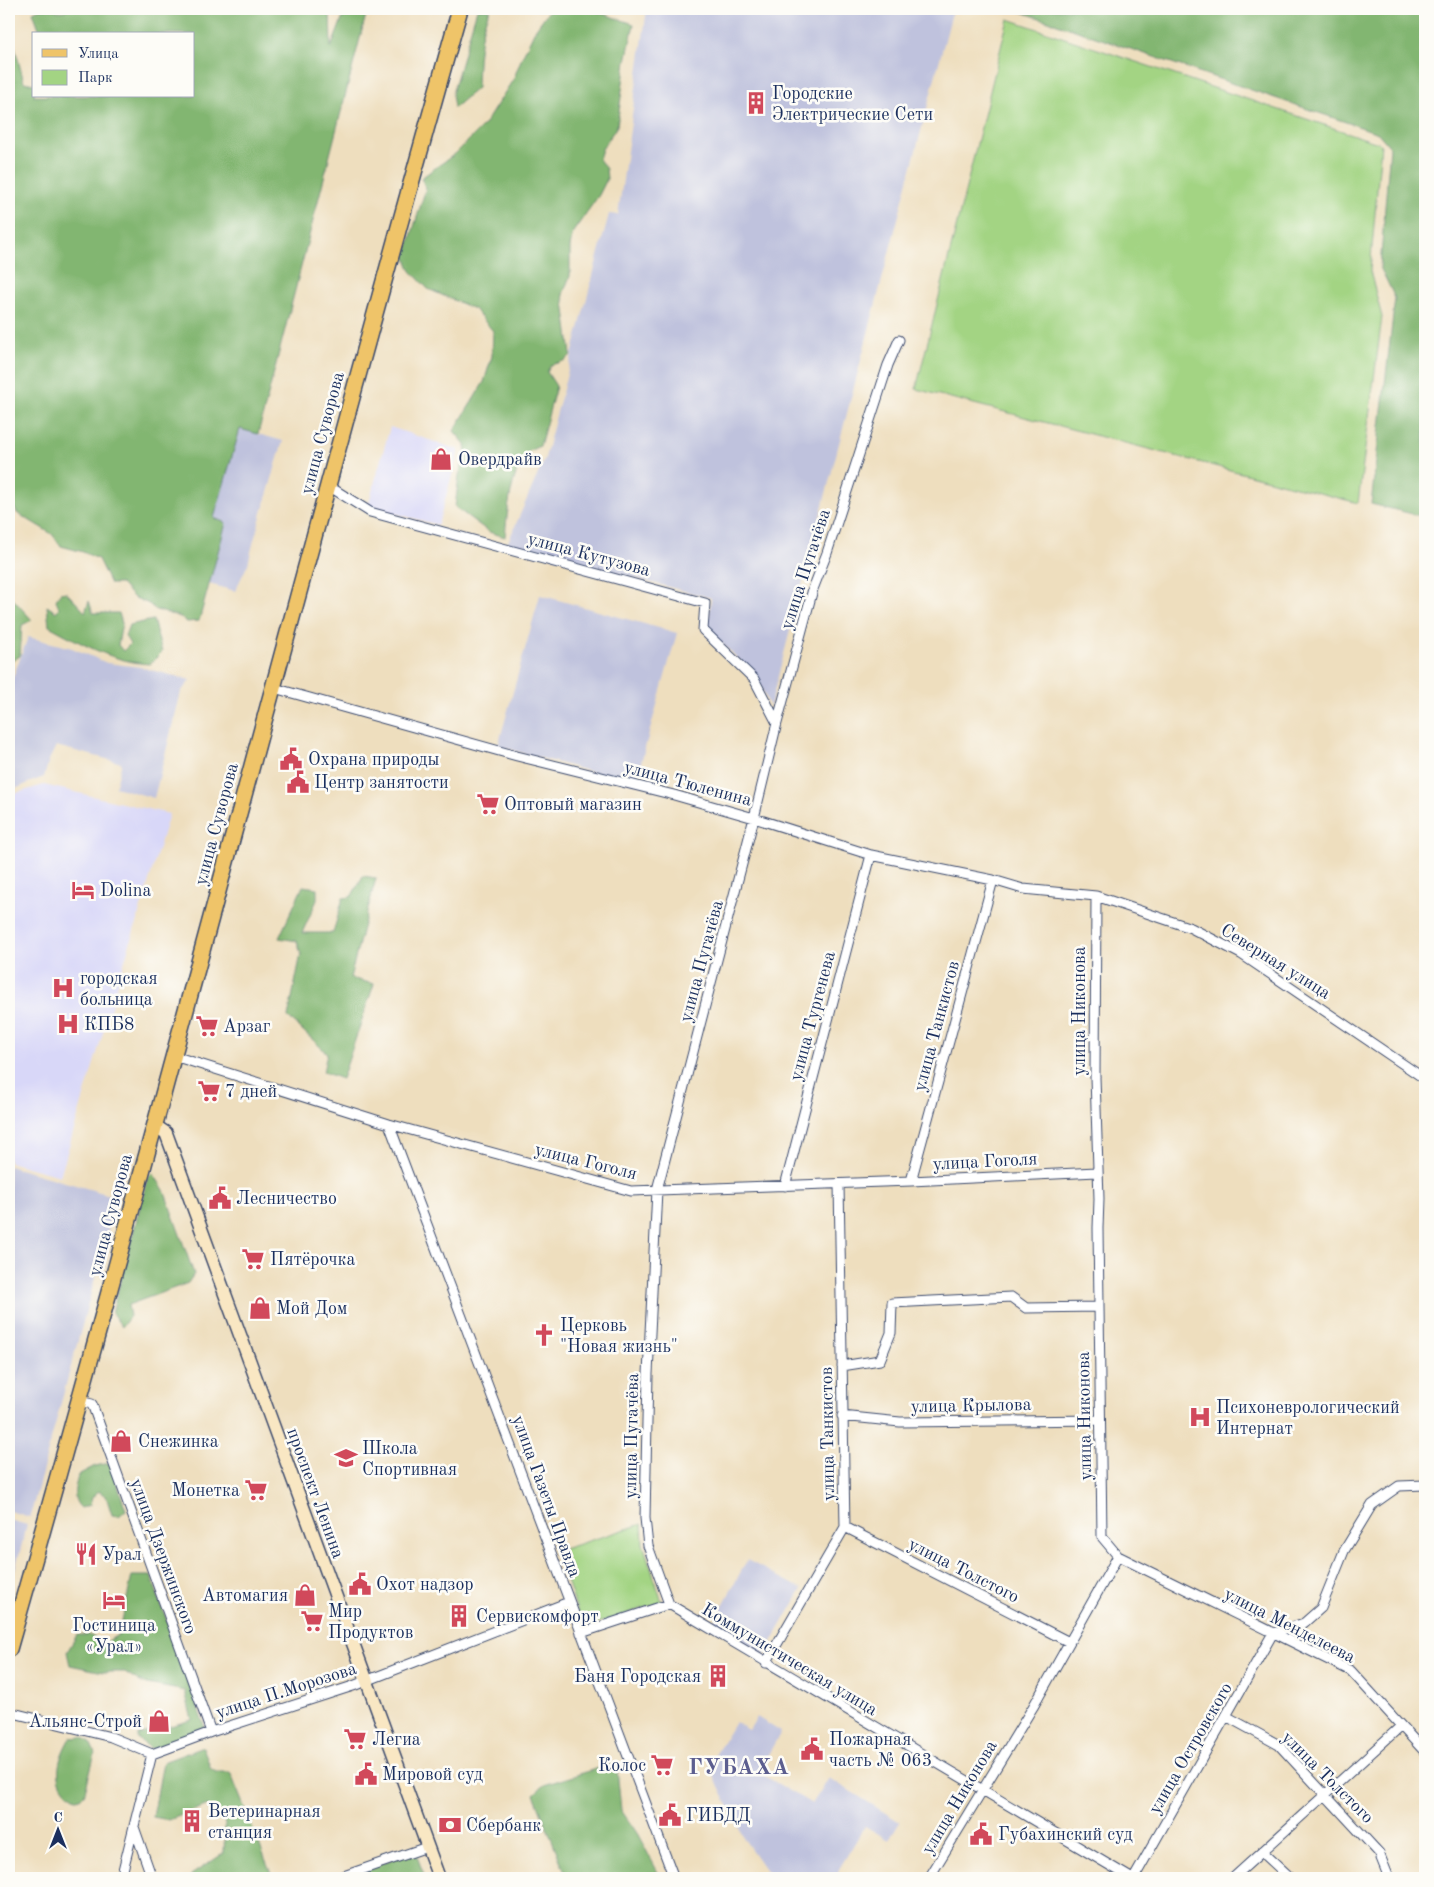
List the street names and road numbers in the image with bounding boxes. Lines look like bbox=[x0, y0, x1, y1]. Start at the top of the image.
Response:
street label: улица Суворова bbox=[298, 370, 348, 496]
street label: улица Пугачёва bbox=[778, 507, 834, 632]
street label: улица Кутузова bbox=[526, 530, 652, 580]
street label: улица Тюленина bbox=[622, 758, 754, 810]
street label: улица Суворова bbox=[192, 761, 242, 887]
street label: улица Пугачёва bbox=[677, 898, 727, 1024]
street label: Северная улица bbox=[1217, 921, 1334, 1003]
street label: улица Никонова bbox=[1071, 946, 1089, 1076]
street label: улица Тургенева bbox=[787, 949, 839, 1083]
street label: улица Танкистов bbox=[911, 959, 963, 1093]
street label: улица Гоголя bbox=[533, 1141, 639, 1183]
street label: улица Гоголя bbox=[932, 1150, 1038, 1174]
street label: улица Суворова bbox=[86, 1152, 136, 1278]
street label: улица Никонова bbox=[1075, 1351, 1095, 1481]
street label: улица Танкистов bbox=[818, 1367, 838, 1501]
street label: улица Пугачёва bbox=[622, 1373, 642, 1499]
street label: улица Крылова bbox=[910, 1396, 1032, 1416]
street label: улица Газеты Правда bbox=[508, 1413, 584, 1580]
street label: проспект Ленина bbox=[283, 1426, 347, 1561]
street label: улица Дзержинского bbox=[127, 1476, 200, 1637]
street label: улица Толстого bbox=[905, 1535, 1022, 1607]
street label: улица Менделеева bbox=[1221, 1585, 1358, 1667]
street label: Коммунистическая улица bbox=[699, 1600, 881, 1719]
street label: улица П.Морозова bbox=[214, 1660, 359, 1722]
street label: улица Островского bbox=[1146, 1680, 1236, 1817]
street label: улица Толстого bbox=[1278, 1728, 1377, 1827]
street label: улица Никонова bbox=[919, 1737, 1001, 1858]

